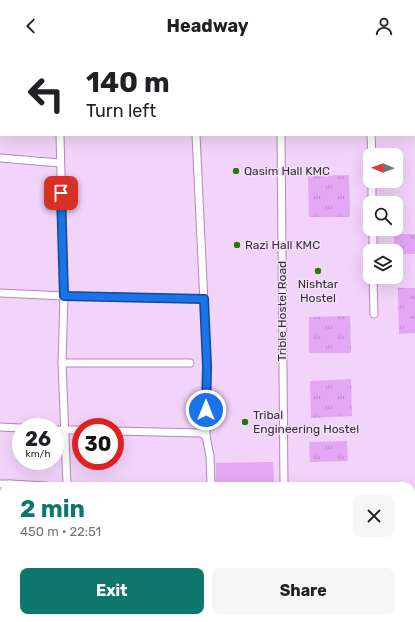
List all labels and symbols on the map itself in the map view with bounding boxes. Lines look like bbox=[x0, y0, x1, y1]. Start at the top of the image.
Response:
north arrow bbox=[363, 148, 403, 188]
place label: Qasim Hall KMC bbox=[244, 164, 330, 178]
marker: Qasim Hall KMC bbox=[231, 166, 241, 176]
pin bbox=[44, 176, 78, 210]
place label: Razi Hall KMC bbox=[245, 238, 320, 252]
marker: Razi Hall KMC bbox=[232, 240, 242, 250]
street label: Trible Hostel Road bbox=[275, 261, 289, 361]
marker: Nishtar Hostel bbox=[313, 266, 323, 276]
place label: Nishtar Hostel bbox=[298, 277, 339, 305]
position arrow bbox=[185, 389, 227, 431]
place label: Tribal Engineering Hostel bbox=[253, 408, 359, 436]
marker: Tribal Engineering Hostel bbox=[240, 417, 250, 427]
speed limit sign: 30 bbox=[72, 418, 124, 470]

